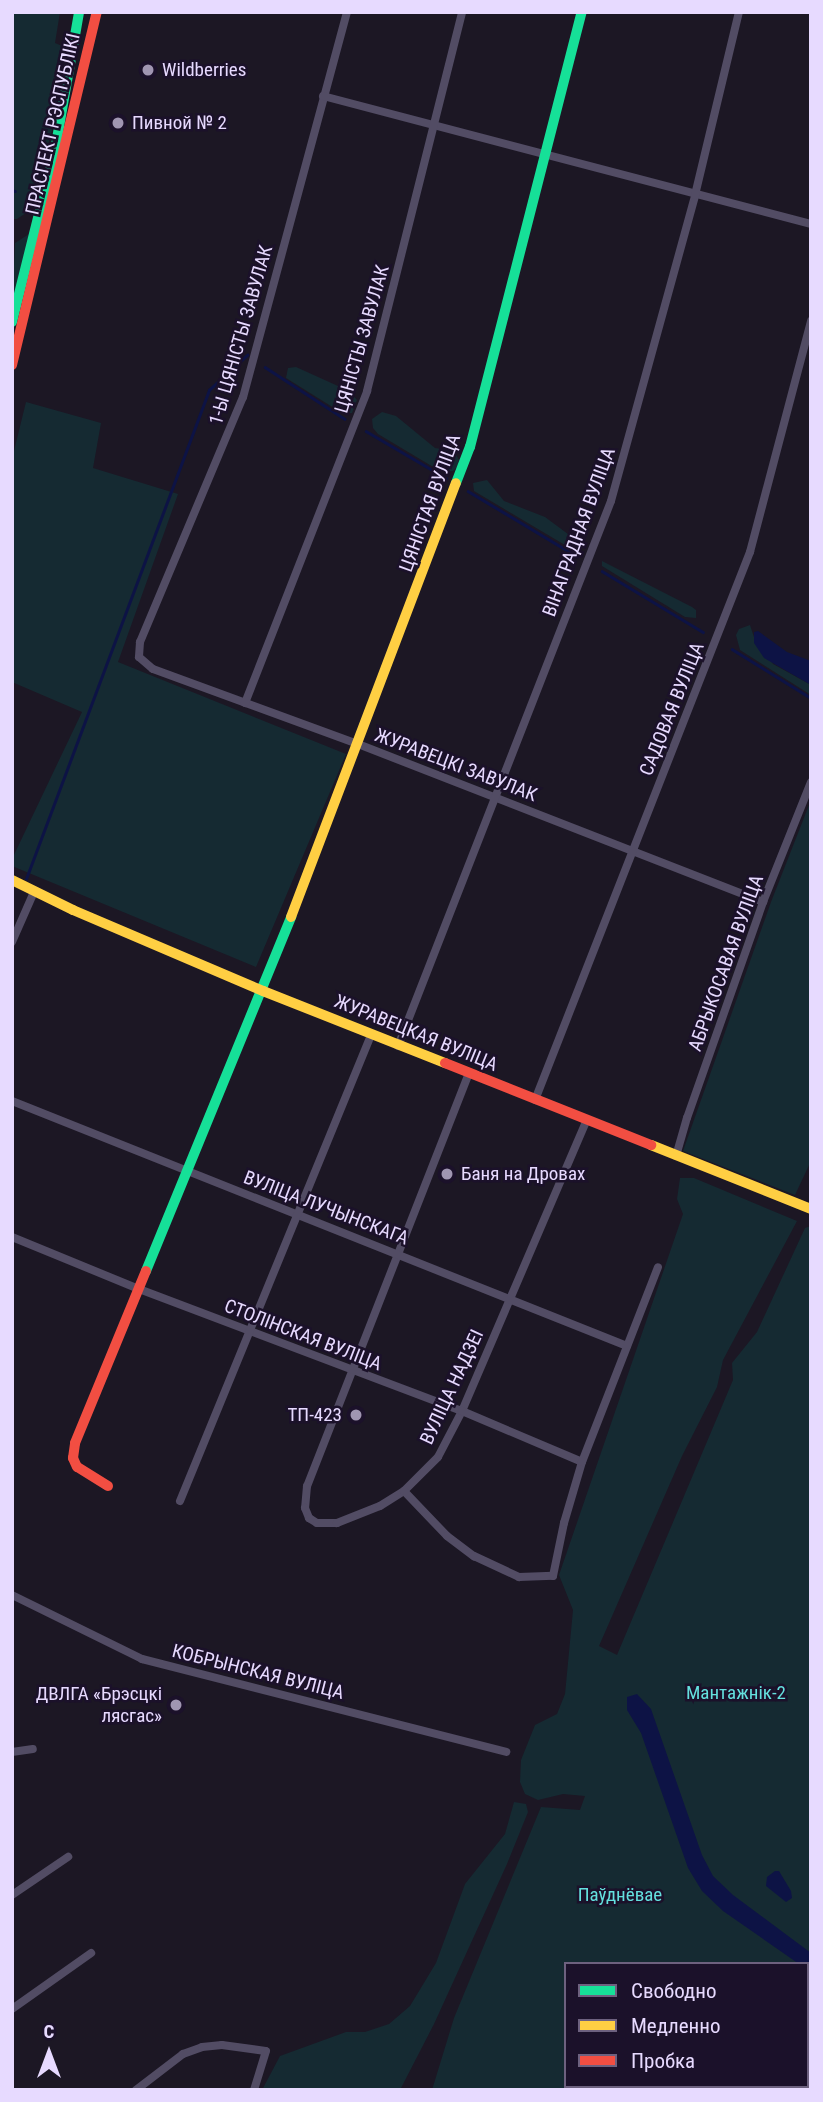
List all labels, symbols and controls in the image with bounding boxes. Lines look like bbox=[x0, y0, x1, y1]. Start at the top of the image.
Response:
street label: ПРАСПЕКТ РЭСПУБЛІКІ bbox=[21, 31, 85, 217]
place label: Wildberries bbox=[162, 59, 246, 81]
marker: Wildberries bbox=[140, 62, 156, 78]
place label: Пивной № 2 bbox=[132, 112, 227, 134]
marker: Пивной № 2 bbox=[110, 115, 126, 131]
street label: 1-Ы ЦЯНІСТЫ ЗАВУЛАК bbox=[204, 243, 278, 427]
street label: ЦЯНІСТЫ ЗАВУЛАК bbox=[330, 262, 394, 416]
street label: ЦЯНІСТАЯ ВУЛІЦА bbox=[395, 431, 465, 575]
street label: ВІНАГРАДНАЯ ВУЛІЦА bbox=[538, 444, 620, 620]
street label: САДОВАЯ ВУЛІЦА bbox=[635, 639, 709, 779]
street label: ЖУРАВЕЦКІ ЗАВУЛАК bbox=[372, 724, 540, 806]
street label: АБРЫКОСАВАЯ ВУЛІЦА bbox=[683, 872, 769, 1054]
street label: ЖУРАВЕЦКАЯ ВУЛІЦА bbox=[331, 990, 501, 1076]
place label: Баня на Дровах bbox=[461, 1163, 585, 1185]
street label: ВУЛІЦА ЛУЧЫНСКАГА bbox=[240, 1166, 412, 1250]
marker: Баня на Дровах bbox=[439, 1166, 455, 1182]
street label: СТОЛІНСКАЯ ВУЛІЦА bbox=[221, 1294, 385, 1376]
street label: ВУЛІЦА НАДЗЕІ bbox=[415, 1326, 489, 1448]
place label: ТП-423 bbox=[287, 1404, 342, 1426]
marker: ТП-423 bbox=[348, 1407, 364, 1423]
street label: КОБРЫНСКАЯ ВУЛІЦА bbox=[170, 1640, 346, 1704]
park label: Мантажнік-2 bbox=[686, 1682, 786, 1704]
place label: ДВЛГА «Брэсцкі лясгас» bbox=[36, 1683, 162, 1727]
marker: ДВЛГА «Брэсцкі лясгас» bbox=[168, 1697, 184, 1713]
park label: Паўднёвае bbox=[578, 1884, 662, 1906]
legend bbox=[564, 1962, 809, 2088]
text: Свободно bbox=[631, 1979, 717, 2003]
text: Медленно bbox=[631, 2014, 720, 2038]
north arrow bbox=[14, 2018, 84, 2088]
text: С bbox=[44, 2020, 54, 2043]
text: Пробка bbox=[631, 2049, 695, 2073]

